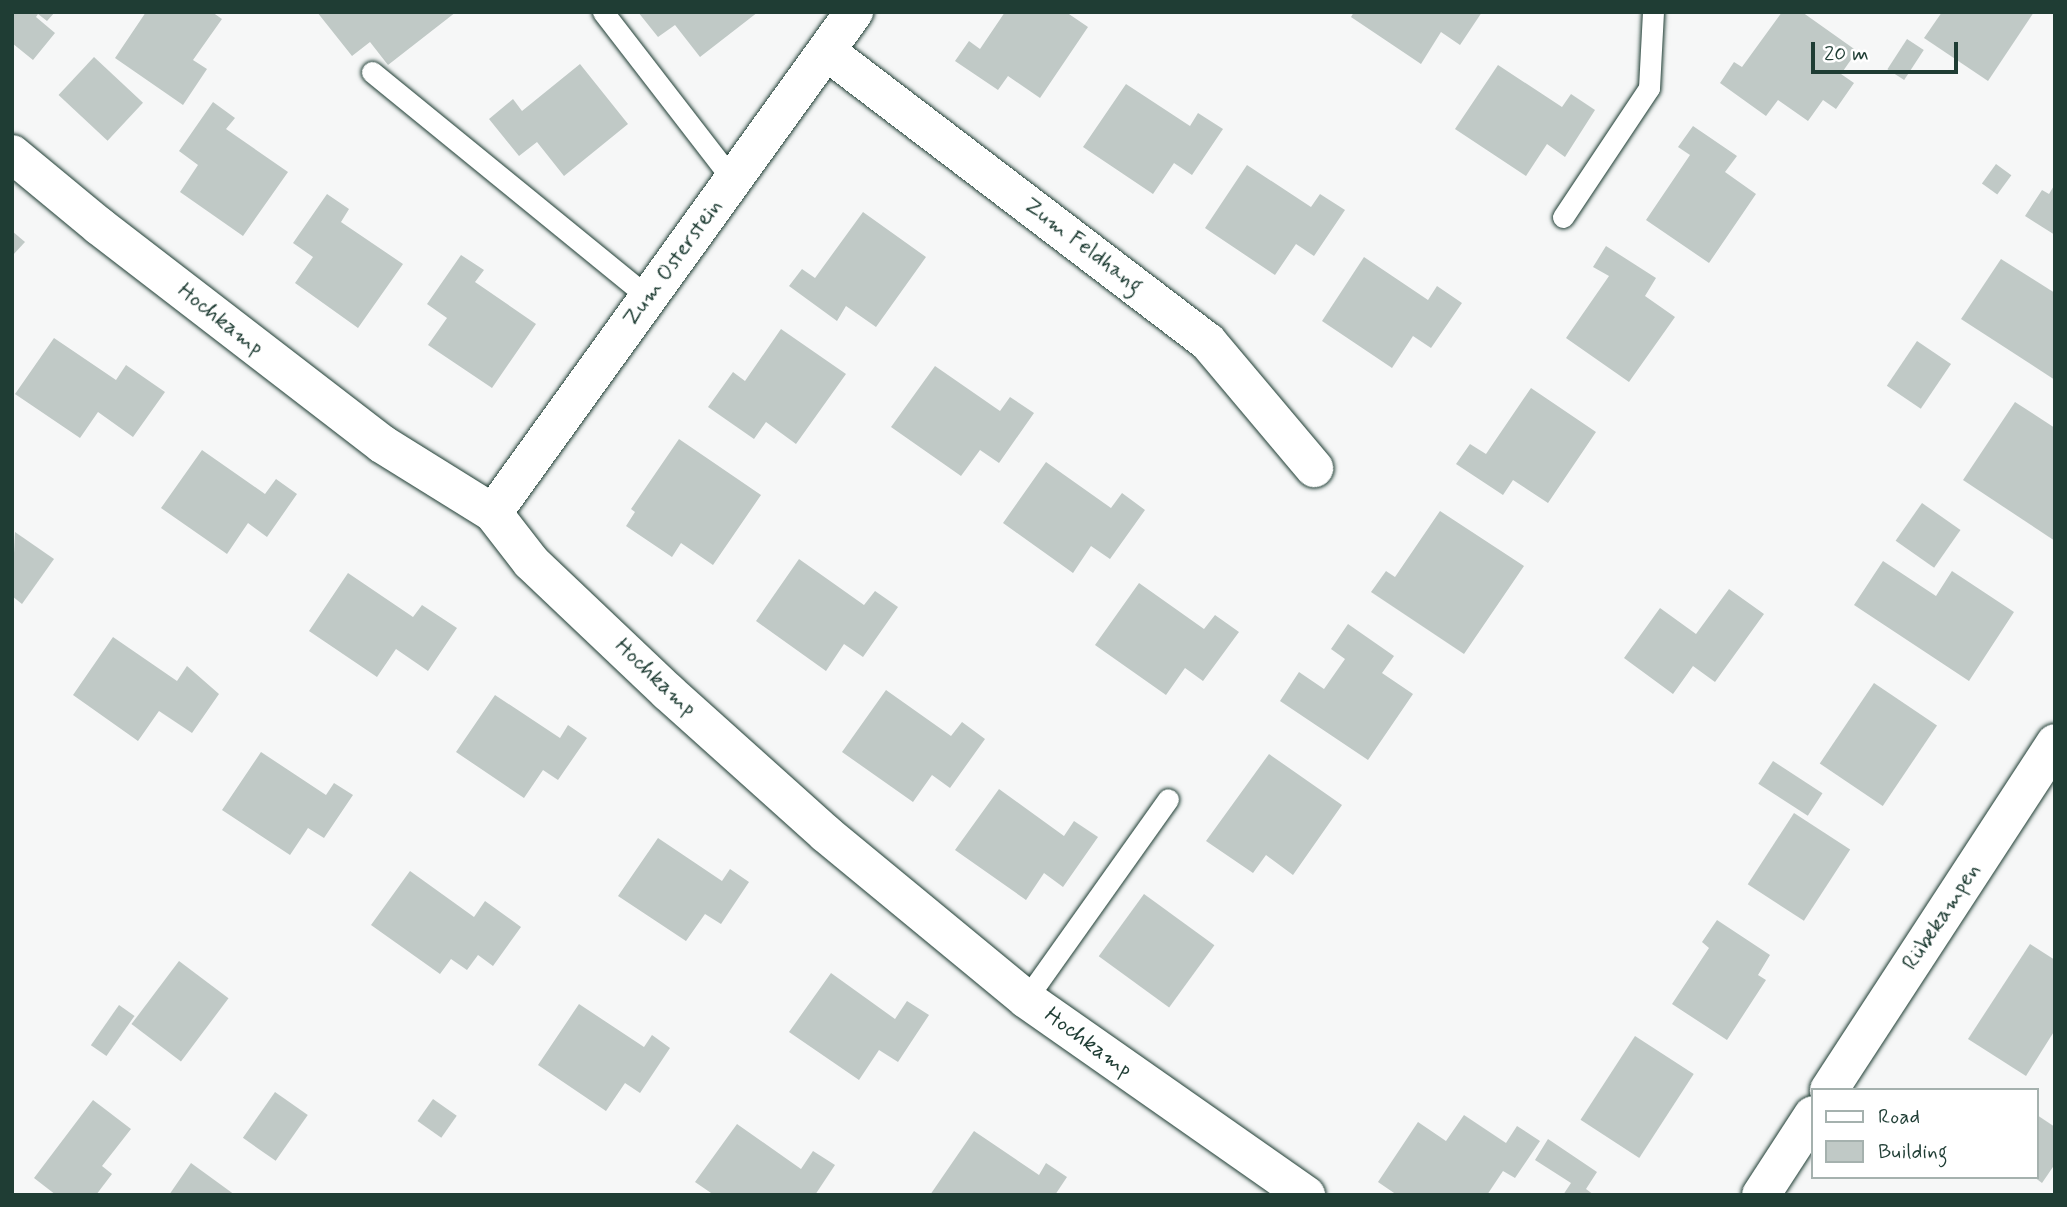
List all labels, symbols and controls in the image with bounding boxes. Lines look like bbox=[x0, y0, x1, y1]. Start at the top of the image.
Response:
scale bar bbox=[1815, 28, 1962, 72]
text: 20 m bbox=[1824, 40, 1869, 68]
street label: Zum Feldhang bbox=[1017, 192, 1149, 300]
street label: Zum Osterstein bbox=[617, 193, 729, 333]
street label: Hochkamp bbox=[171, 278, 269, 362]
street label: Hochkamp bbox=[608, 633, 702, 723]
street label: Rübekampen bbox=[1897, 858, 1987, 976]
street label: Hochkamp bbox=[1039, 1002, 1137, 1084]
legend bbox=[1812, 1088, 2039, 1179]
text: Road bbox=[1878, 1103, 1920, 1131]
text: Building bbox=[1878, 1138, 1948, 1166]

